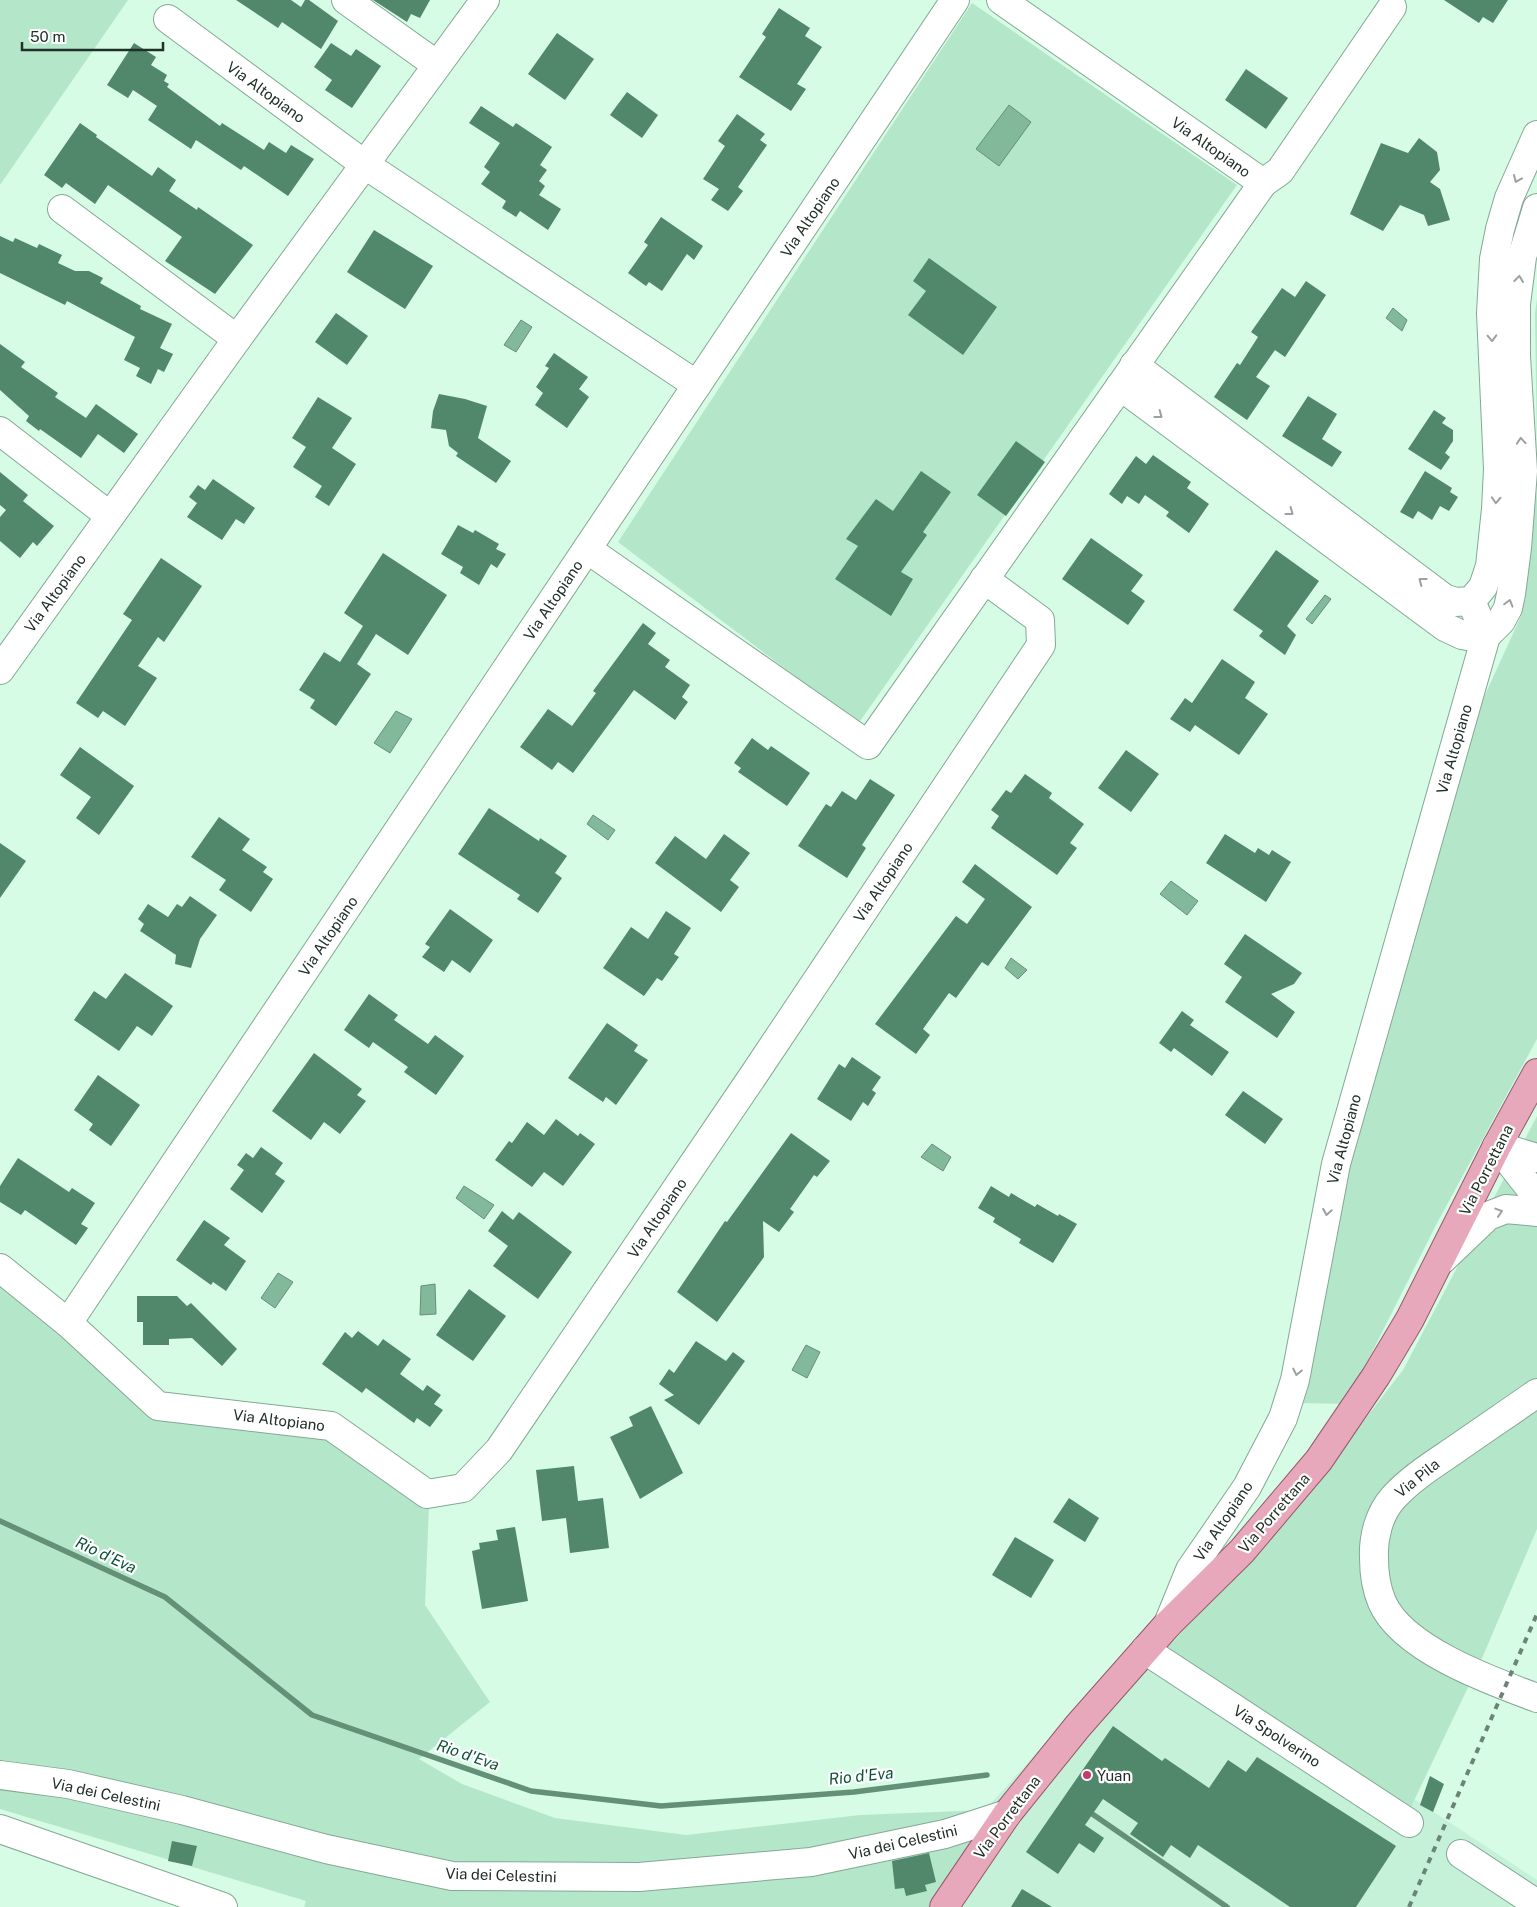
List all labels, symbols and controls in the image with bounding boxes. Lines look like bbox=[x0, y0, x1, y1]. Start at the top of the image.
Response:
scale bar bbox=[22, 20, 164, 52]
text: 50 m bbox=[30, 28, 65, 45]
street label: Via Altopiano bbox=[224, 58, 308, 126]
street label: Via Altopiano bbox=[1168, 113, 1254, 181]
street label: Via Altopiano bbox=[777, 174, 843, 260]
one-way arrow bbox=[1513, 174, 1524, 183]
one-way arrow bbox=[1513, 275, 1523, 283]
one-way arrow bbox=[1486, 334, 1497, 342]
one-way arrow bbox=[1153, 409, 1163, 418]
one-way arrow bbox=[1516, 437, 1527, 445]
one-way arrow bbox=[1491, 497, 1502, 505]
one-way arrow bbox=[1284, 506, 1293, 514]
street label: Via Altopiano bbox=[21, 551, 89, 635]
street label: Via Altopiano bbox=[520, 557, 586, 643]
one-way arrow bbox=[1419, 579, 1428, 587]
one-way arrow bbox=[1503, 599, 1513, 607]
street label: Via Altopiano bbox=[1433, 702, 1475, 796]
street label: Via Altopiano bbox=[850, 839, 916, 925]
street label: Via Altopiano bbox=[295, 893, 361, 979]
street label: Via Altopiano bbox=[1324, 1092, 1364, 1186]
street label: Via Porrettana bbox=[1456, 1122, 1516, 1218]
street label: Via Altopiano bbox=[624, 1175, 690, 1261]
one-way arrow bbox=[1323, 1208, 1333, 1217]
one-way arrow bbox=[1495, 1208, 1503, 1218]
one-way arrow bbox=[1292, 1368, 1303, 1377]
street label: Via Altopiano bbox=[232, 1406, 326, 1434]
street label: Via Pila bbox=[1391, 1455, 1443, 1501]
street label: Via Porrettana bbox=[1235, 1470, 1313, 1556]
street label: Via Altopiano bbox=[1190, 1478, 1256, 1564]
water label: Rio d'Eva bbox=[73, 1533, 139, 1577]
street label: Via Spolverino bbox=[1230, 1702, 1324, 1770]
water label: Rio d'Eva bbox=[434, 1735, 502, 1775]
water label: Rio d'Eva bbox=[828, 1763, 894, 1789]
place label: Yuan bbox=[1097, 1767, 1131, 1784]
marker: Yuan bbox=[1081, 1769, 1093, 1781]
street label: Via Porrettana bbox=[970, 1772, 1044, 1862]
street label: Via dei Celestini bbox=[50, 1774, 162, 1814]
street label: Via dei Celestini bbox=[847, 1821, 959, 1863]
street label: Via dei Celestini bbox=[445, 1865, 557, 1885]

